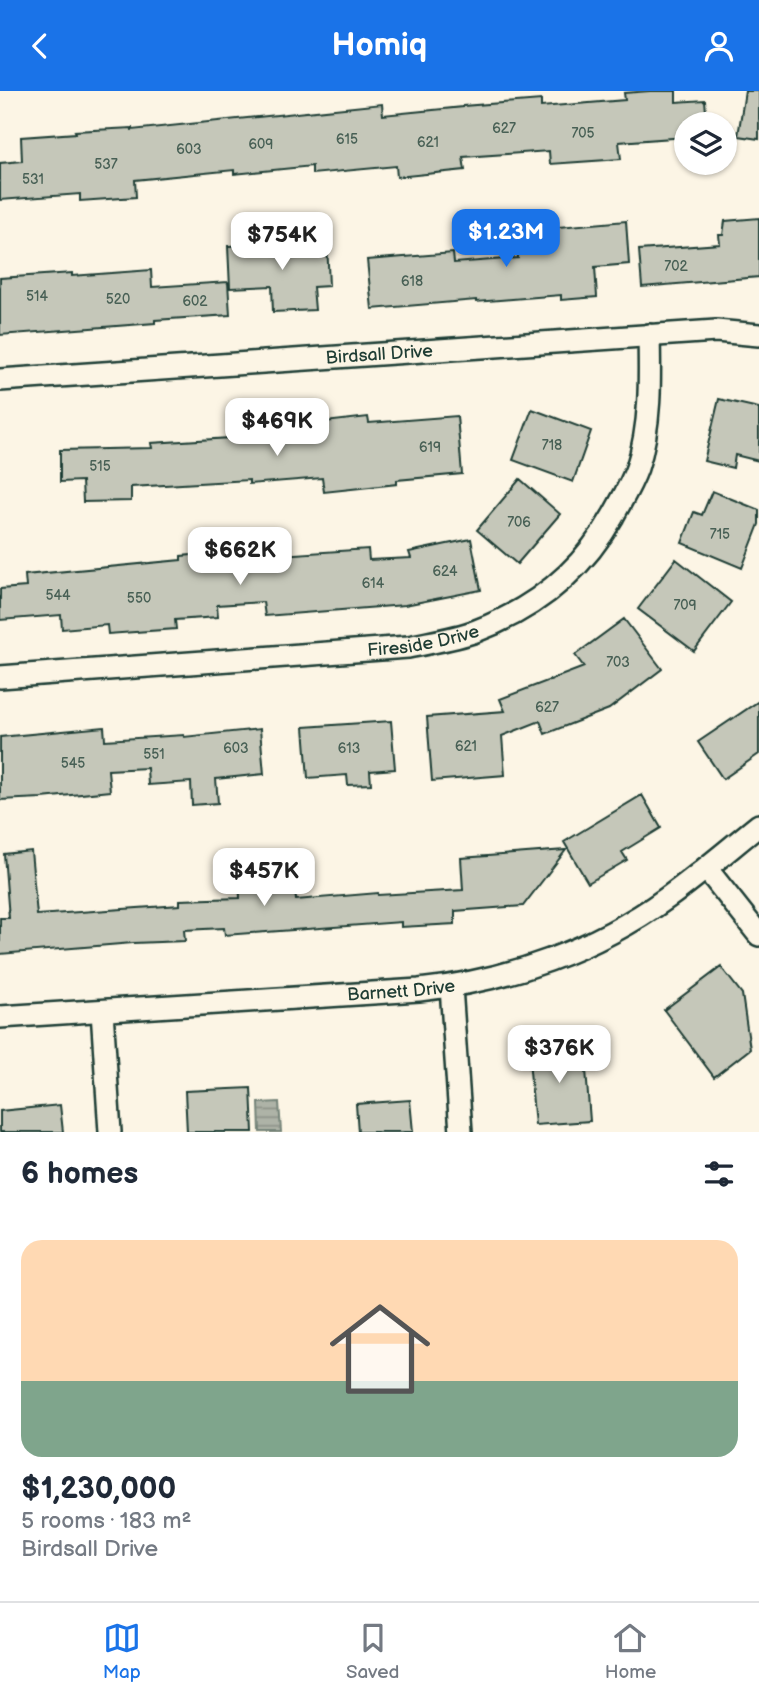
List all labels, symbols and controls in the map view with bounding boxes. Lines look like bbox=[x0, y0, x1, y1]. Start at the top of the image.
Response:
text: Homiq bbox=[332, 26, 427, 65]
icon: back bbox=[21, 27, 59, 65]
icon: person bbox=[700, 27, 738, 65]
map controls bbox=[674, 112, 737, 175]
button: layers bbox=[674, 112, 737, 175]
house number: 627 bbox=[492, 120, 516, 137]
house number: 705 bbox=[571, 125, 595, 142]
house number: 615 bbox=[336, 131, 358, 148]
house number: 621 bbox=[417, 134, 439, 151]
house number: 609 bbox=[249, 136, 273, 153]
house number: 603 bbox=[176, 141, 202, 158]
house number: 537 bbox=[94, 156, 118, 173]
house number: 531 bbox=[22, 171, 44, 188]
pin: $1.23M bbox=[449, 209, 563, 269]
pin: $754K bbox=[233, 213, 331, 272]
text: $1.23M bbox=[468, 218, 544, 246]
text: $754K bbox=[247, 221, 317, 249]
house number: 702 bbox=[664, 258, 688, 275]
house number: 618 bbox=[401, 273, 423, 290]
house number: 514 bbox=[26, 288, 48, 305]
house number: 520 bbox=[106, 291, 130, 308]
house number: 602 bbox=[182, 293, 208, 310]
street label: Birdsall Drive bbox=[325, 340, 434, 369]
pin: $469K bbox=[228, 399, 326, 458]
text: $469K bbox=[241, 407, 313, 435]
house number: 718 bbox=[542, 437, 562, 454]
house number: 619 bbox=[419, 439, 441, 456]
house number: 515 bbox=[89, 458, 111, 475]
house number: 706 bbox=[507, 514, 531, 531]
house number: 715 bbox=[710, 526, 730, 543]
pin: $662K bbox=[191, 527, 289, 587]
text: $662K bbox=[204, 536, 276, 564]
house number: 624 bbox=[432, 563, 458, 580]
house number: 614 bbox=[362, 575, 385, 592]
house number: 544 bbox=[45, 587, 71, 604]
house number: 550 bbox=[127, 590, 151, 607]
house number: 709 bbox=[673, 597, 697, 614]
street label: Fireside Drive bbox=[367, 621, 482, 661]
house number: 703 bbox=[606, 654, 630, 671]
house number: 627 bbox=[535, 699, 559, 716]
house number: 621 bbox=[455, 738, 477, 755]
house number: 603 bbox=[223, 740, 249, 757]
house number: 613 bbox=[338, 740, 360, 757]
house number: 551 bbox=[143, 746, 165, 763]
house number: 545 bbox=[61, 755, 85, 772]
pin: $457K bbox=[215, 849, 313, 908]
text: $457K bbox=[229, 857, 299, 885]
street label: Barnett Drive bbox=[347, 975, 457, 1006]
pin: $376K bbox=[510, 1025, 608, 1085]
text: $376K bbox=[524, 1034, 594, 1062]
icon: filters bbox=[700, 1155, 738, 1193]
text: 6 homes bbox=[21, 1156, 138, 1192]
icon: home bbox=[317, 1286, 443, 1412]
text: $1,230,000 bbox=[21, 1471, 176, 1507]
text: 5 rooms · 183 m² bbox=[21, 1507, 191, 1535]
text: Birdsall Drive bbox=[21, 1535, 158, 1563]
tab: Map bbox=[103, 1619, 141, 1684]
tab: Saved bbox=[346, 1619, 399, 1684]
tab: Home bbox=[605, 1619, 656, 1684]

